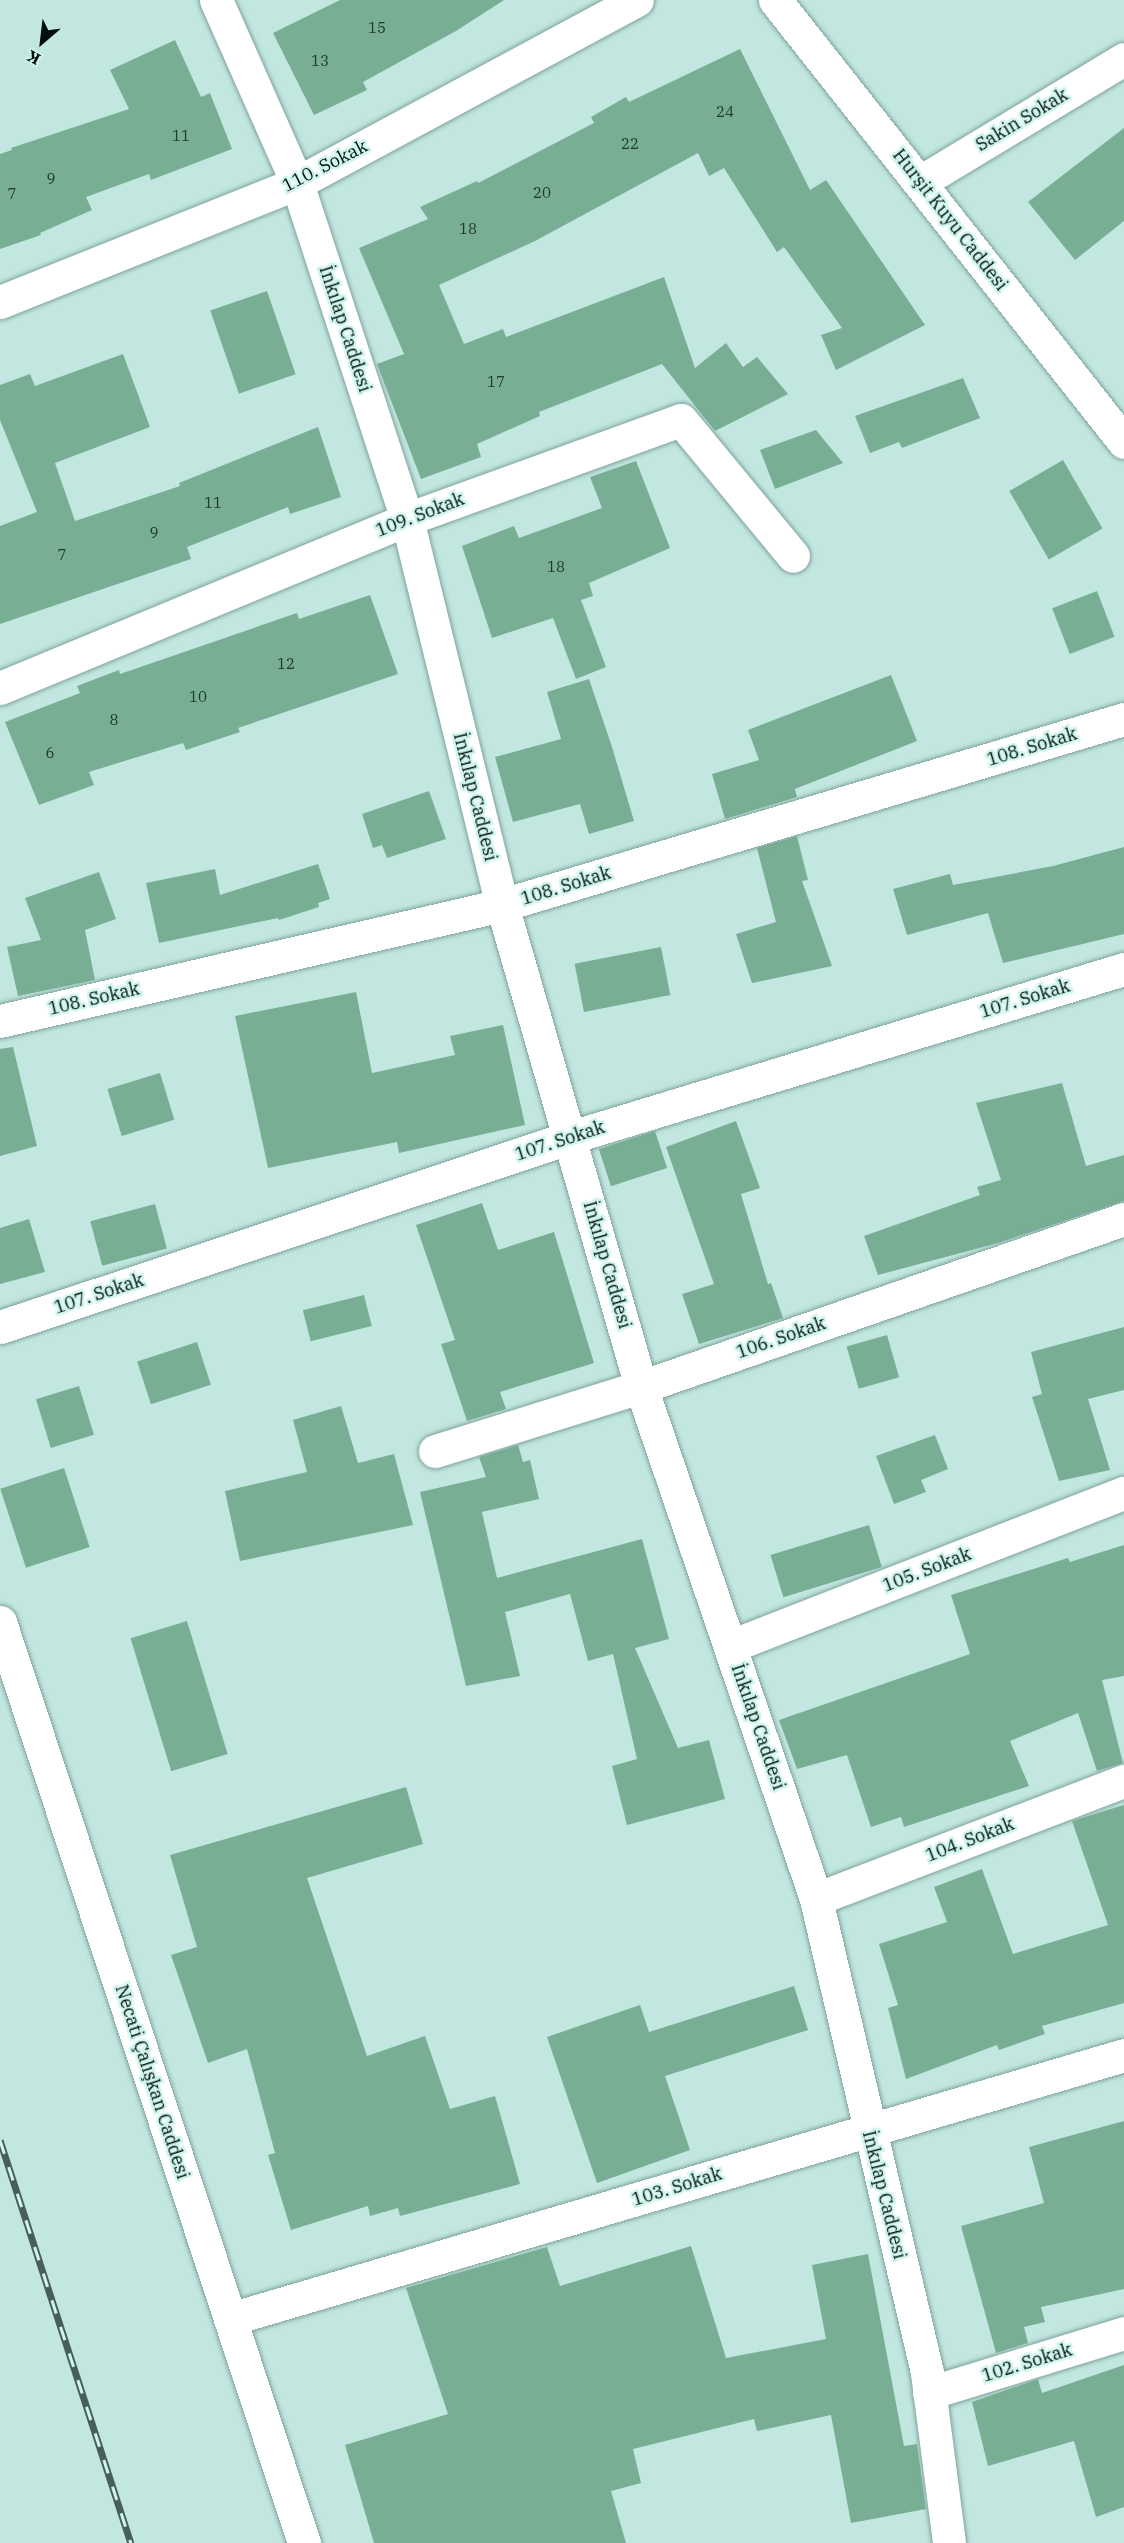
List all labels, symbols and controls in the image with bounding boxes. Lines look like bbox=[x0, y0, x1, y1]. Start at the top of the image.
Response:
north arrow bbox=[12, 12, 72, 72]
house number: 15 bbox=[368, 19, 386, 37]
text: K bbox=[23, 46, 44, 70]
house number: 13 bbox=[311, 52, 329, 70]
street label: Sakin Sokak bbox=[972, 84, 1072, 156]
house number: 24 bbox=[716, 103, 734, 121]
house number: 11 bbox=[172, 127, 190, 145]
street label: 110. Sokak bbox=[279, 135, 371, 197]
house number: 22 bbox=[621, 135, 639, 153]
street label: Hurşit Kuyu Caddesi bbox=[888, 145, 1012, 295]
house number: 9 bbox=[47, 170, 55, 188]
house number: 20 bbox=[533, 184, 551, 202]
house number: 7 bbox=[8, 185, 16, 203]
house number: 18 bbox=[459, 220, 477, 238]
street label: İnkılap Caddesi bbox=[314, 263, 376, 395]
house number: 17 bbox=[487, 373, 505, 391]
street label: 109. Sokak bbox=[373, 488, 467, 542]
house number: 11 bbox=[204, 494, 222, 512]
house number: 9 bbox=[150, 524, 158, 542]
house number: 7 bbox=[58, 546, 66, 564]
house number: 18 bbox=[547, 558, 565, 576]
house number: 12 bbox=[277, 655, 295, 673]
house number: 10 bbox=[189, 688, 207, 706]
house number: 8 bbox=[110, 711, 118, 729]
street label: 108. Sokak bbox=[984, 723, 1080, 771]
street label: İnkılap Caddesi bbox=[449, 731, 501, 863]
house number: 6 bbox=[46, 744, 54, 762]
street label: 108. Sokak bbox=[518, 862, 614, 910]
street label: 107. Sokak bbox=[977, 975, 1073, 1023]
street label: 108. Sokak bbox=[46, 978, 142, 1020]
street label: 107. Sokak bbox=[512, 1116, 608, 1166]
street label: İnkılap Caddesi bbox=[578, 1199, 636, 1331]
street label: 107. Sokak bbox=[51, 1269, 147, 1319]
street label: 106. Sokak bbox=[734, 1313, 828, 1363]
street label: 105. Sokak bbox=[880, 1543, 974, 1597]
street label: İnkılap Caddesi bbox=[726, 1661, 790, 1793]
street label: 104. Sokak bbox=[923, 1813, 1017, 1867]
street label: Necati Çalışkan Caddesi bbox=[110, 1982, 194, 2182]
street label: İnkılap Caddesi bbox=[858, 2129, 910, 2261]
street label: 103. Sokak bbox=[629, 2163, 725, 2211]
street label: 102. Sokak bbox=[979, 2339, 1075, 2387]

